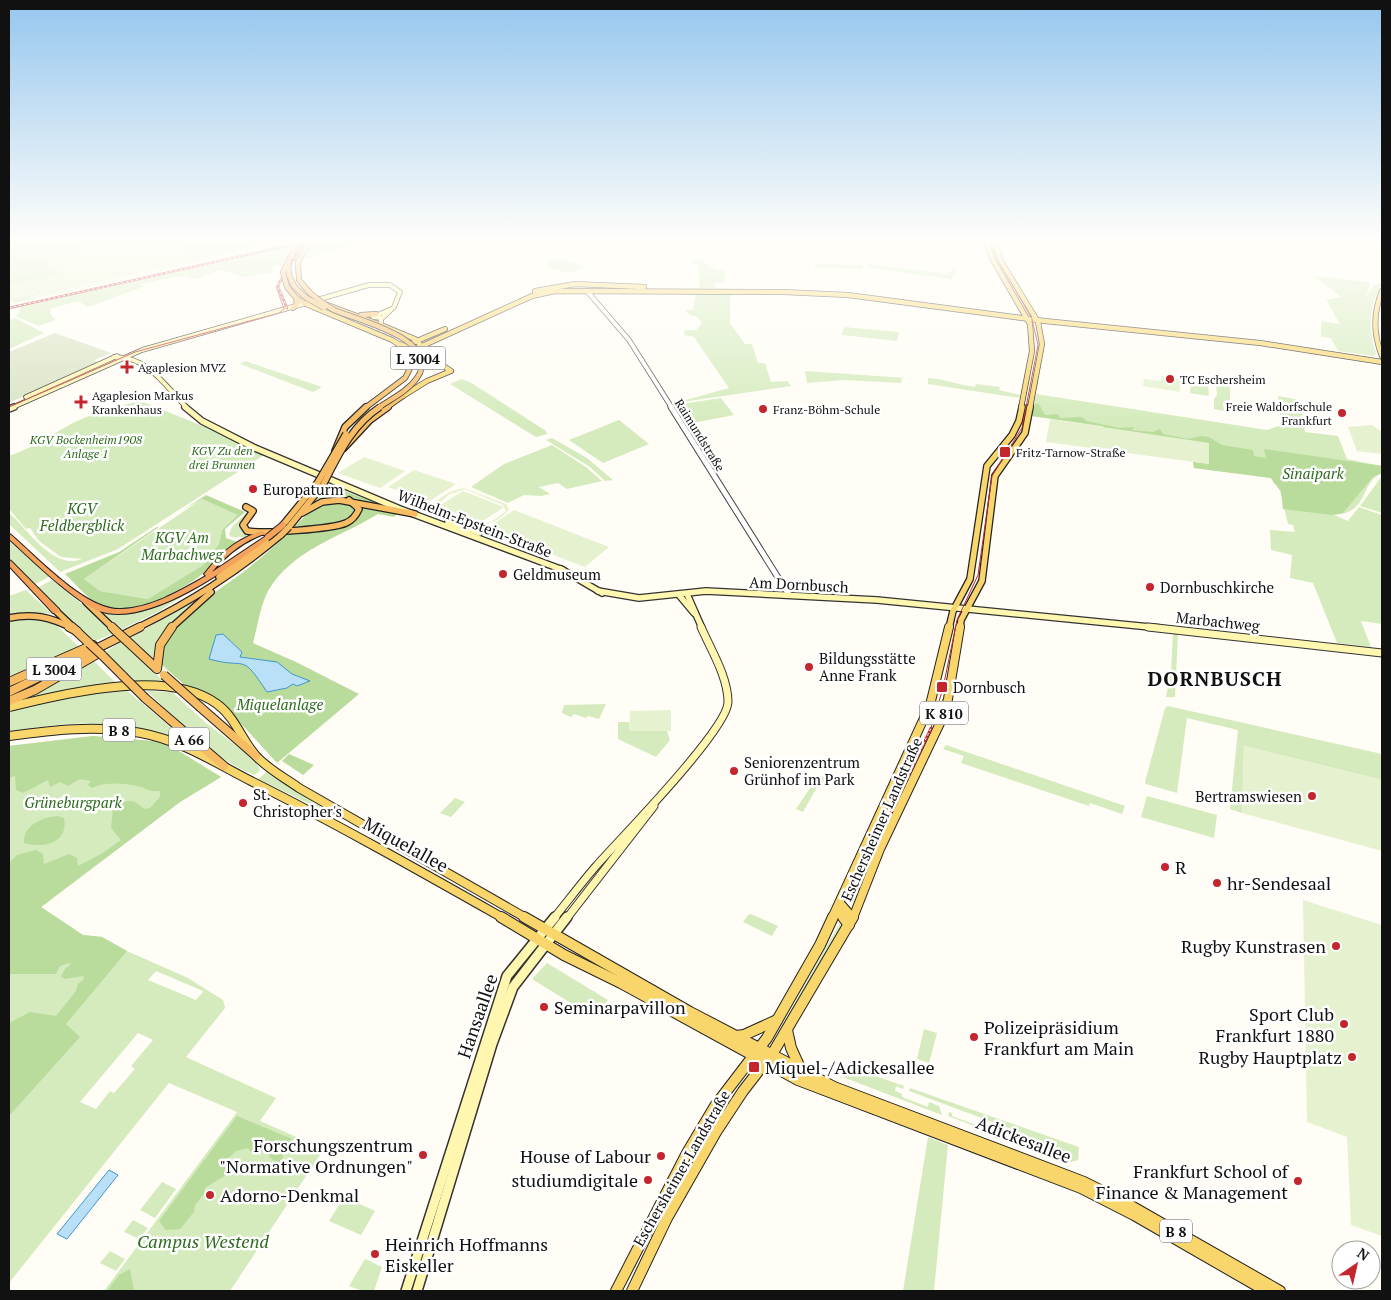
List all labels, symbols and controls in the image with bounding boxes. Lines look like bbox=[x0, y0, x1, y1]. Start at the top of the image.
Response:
road number: L 3004 bbox=[390, 346, 446, 369]
marker: Agaplesion MVZ bbox=[120, 360, 134, 374]
place label: Agaplesion MVZ bbox=[138, 360, 226, 375]
place label: TC Eschersheim bbox=[1180, 372, 1266, 387]
marker: TC Eschersheim bbox=[1164, 373, 1176, 385]
place label: Agaplesion Markus Krankenhaus bbox=[92, 388, 193, 417]
marker: Agaplesion Markus Krankenhaus bbox=[74, 395, 88, 409]
street label: Raimundstraße bbox=[672, 396, 728, 474]
place label: Freie Waldorfschule Frankfurt bbox=[1226, 399, 1333, 428]
place label: Franz-Böhm-Schule bbox=[773, 402, 880, 417]
marker: Franz-Böhm-Schule bbox=[757, 403, 769, 415]
marker: Freie Waldorfschule Frankfurt bbox=[1336, 407, 1348, 419]
park label: KGV Bockenheim1908 Anlage 1 bbox=[29, 432, 143, 461]
park label: KGV Zu den drei Brunnen bbox=[189, 443, 255, 472]
marker: Fritz-Tarnow-Straße bbox=[998, 445, 1012, 459]
place label: Fritz-Tarnow-Straße bbox=[1016, 445, 1126, 460]
park label: Sinaipark bbox=[1282, 463, 1345, 483]
place label: Europaturm bbox=[263, 479, 343, 499]
marker: Europaturm bbox=[247, 483, 259, 495]
street label: Wilhelm-Epstein-Straße bbox=[395, 484, 555, 562]
park label: KGV Feldbergblick bbox=[39, 498, 125, 535]
park label: KGV Am Marbachweg bbox=[140, 527, 224, 564]
place label: Geldmuseum bbox=[513, 564, 601, 584]
marker: Geldmuseum bbox=[497, 568, 509, 580]
street label: Am Dornbusch bbox=[749, 571, 849, 597]
place label: Dornbuschkirche bbox=[1160, 577, 1274, 597]
marker: Dornbuschkirche bbox=[1144, 581, 1156, 593]
street label: Marbachweg bbox=[1175, 607, 1262, 635]
place label: Bildungsstätte Anne Frank bbox=[819, 648, 916, 685]
road number: L 3004 bbox=[27, 658, 82, 681]
marker: Bildungsstätte Anne Frank bbox=[803, 661, 815, 673]
district label: DORNBUSCH bbox=[1148, 665, 1282, 692]
place label: Dornbusch bbox=[953, 677, 1026, 697]
marker: Dornbusch bbox=[935, 680, 949, 694]
park label: Miquelanlage bbox=[236, 694, 323, 714]
road number: K 810 bbox=[920, 701, 968, 724]
road number: B 8 bbox=[103, 718, 135, 742]
road number: A 66 bbox=[169, 728, 209, 751]
street label: Eschersheimer Landstraße bbox=[836, 734, 926, 904]
place label: Seniorenzentrum Grünhof im Park bbox=[744, 752, 860, 789]
marker: Seniorenzentrum Grünhof im Park bbox=[728, 765, 740, 777]
place label: St. Christopher's bbox=[253, 784, 342, 821]
place label: Bertramswiesen bbox=[1195, 786, 1302, 806]
marker: Bertramswiesen bbox=[1306, 790, 1318, 802]
park label: Grüneburgpark bbox=[24, 792, 123, 812]
marker: St. Christopher's bbox=[237, 797, 249, 809]
street label: Miquelallee bbox=[359, 811, 453, 877]
place label: R bbox=[1175, 855, 1187, 879]
marker: R bbox=[1159, 861, 1171, 873]
place label: hr-Sendesaal bbox=[1227, 871, 1331, 895]
marker: hr-Sendesaal bbox=[1211, 877, 1223, 889]
place label: Rugby Kunstrasen bbox=[1181, 934, 1326, 958]
marker: Rugby Kunstrasen bbox=[1330, 940, 1342, 952]
street label: Hansaallee bbox=[451, 971, 503, 1061]
place label: Seminarpavillon bbox=[554, 995, 686, 1019]
marker: Seminarpavillon bbox=[538, 1001, 550, 1013]
place label: Sport Club Frankfurt 1880 bbox=[1215, 1002, 1334, 1047]
place label: Polizeipräsidium Frankfurt am Main bbox=[984, 1015, 1134, 1060]
marker: Sport Club Frankfurt 1880 bbox=[1338, 1018, 1350, 1030]
marker: Polizeipräsidium Frankfurt am Main bbox=[968, 1031, 980, 1043]
place label: Rugby Hauptplatz bbox=[1198, 1045, 1342, 1069]
marker: Rugby Hauptplatz bbox=[1346, 1051, 1358, 1063]
place label: Miquel-/Adickesallee bbox=[765, 1055, 935, 1079]
marker: Miquel-/Adickesallee bbox=[747, 1060, 761, 1074]
street label: Eschersheimer Landstraße bbox=[628, 1086, 734, 1250]
street label: Adickesallee bbox=[973, 1110, 1075, 1168]
place label: Forschungszentrum "Normative Ordnungen" bbox=[219, 1133, 413, 1178]
place label: House of Labour bbox=[520, 1144, 651, 1168]
marker: Forschungszentrum "Normative Ordnungen" bbox=[417, 1149, 429, 1161]
marker: House of Labour bbox=[655, 1150, 667, 1162]
place label: Frankfurt School of Finance & Management bbox=[1096, 1159, 1290, 1204]
place label: studiumdigitale bbox=[511, 1168, 638, 1192]
marker: studiumdigitale bbox=[642, 1174, 654, 1186]
marker: Frankfurt School of Finance & Management bbox=[1292, 1175, 1304, 1187]
place label: Adorno-Denkmal bbox=[220, 1183, 359, 1207]
marker: Adorno-Denkmal bbox=[204, 1189, 216, 1201]
road number: B 8 bbox=[1160, 1220, 1192, 1242]
park label: Campus Westend bbox=[137, 1229, 269, 1253]
place label: Heinrich Hoffmanns Eiskeller bbox=[385, 1232, 548, 1277]
north arrow bbox=[1331, 1240, 1381, 1290]
text: N bbox=[1354, 1243, 1374, 1265]
marker: Heinrich Hoffmanns Eiskeller bbox=[369, 1248, 381, 1260]

